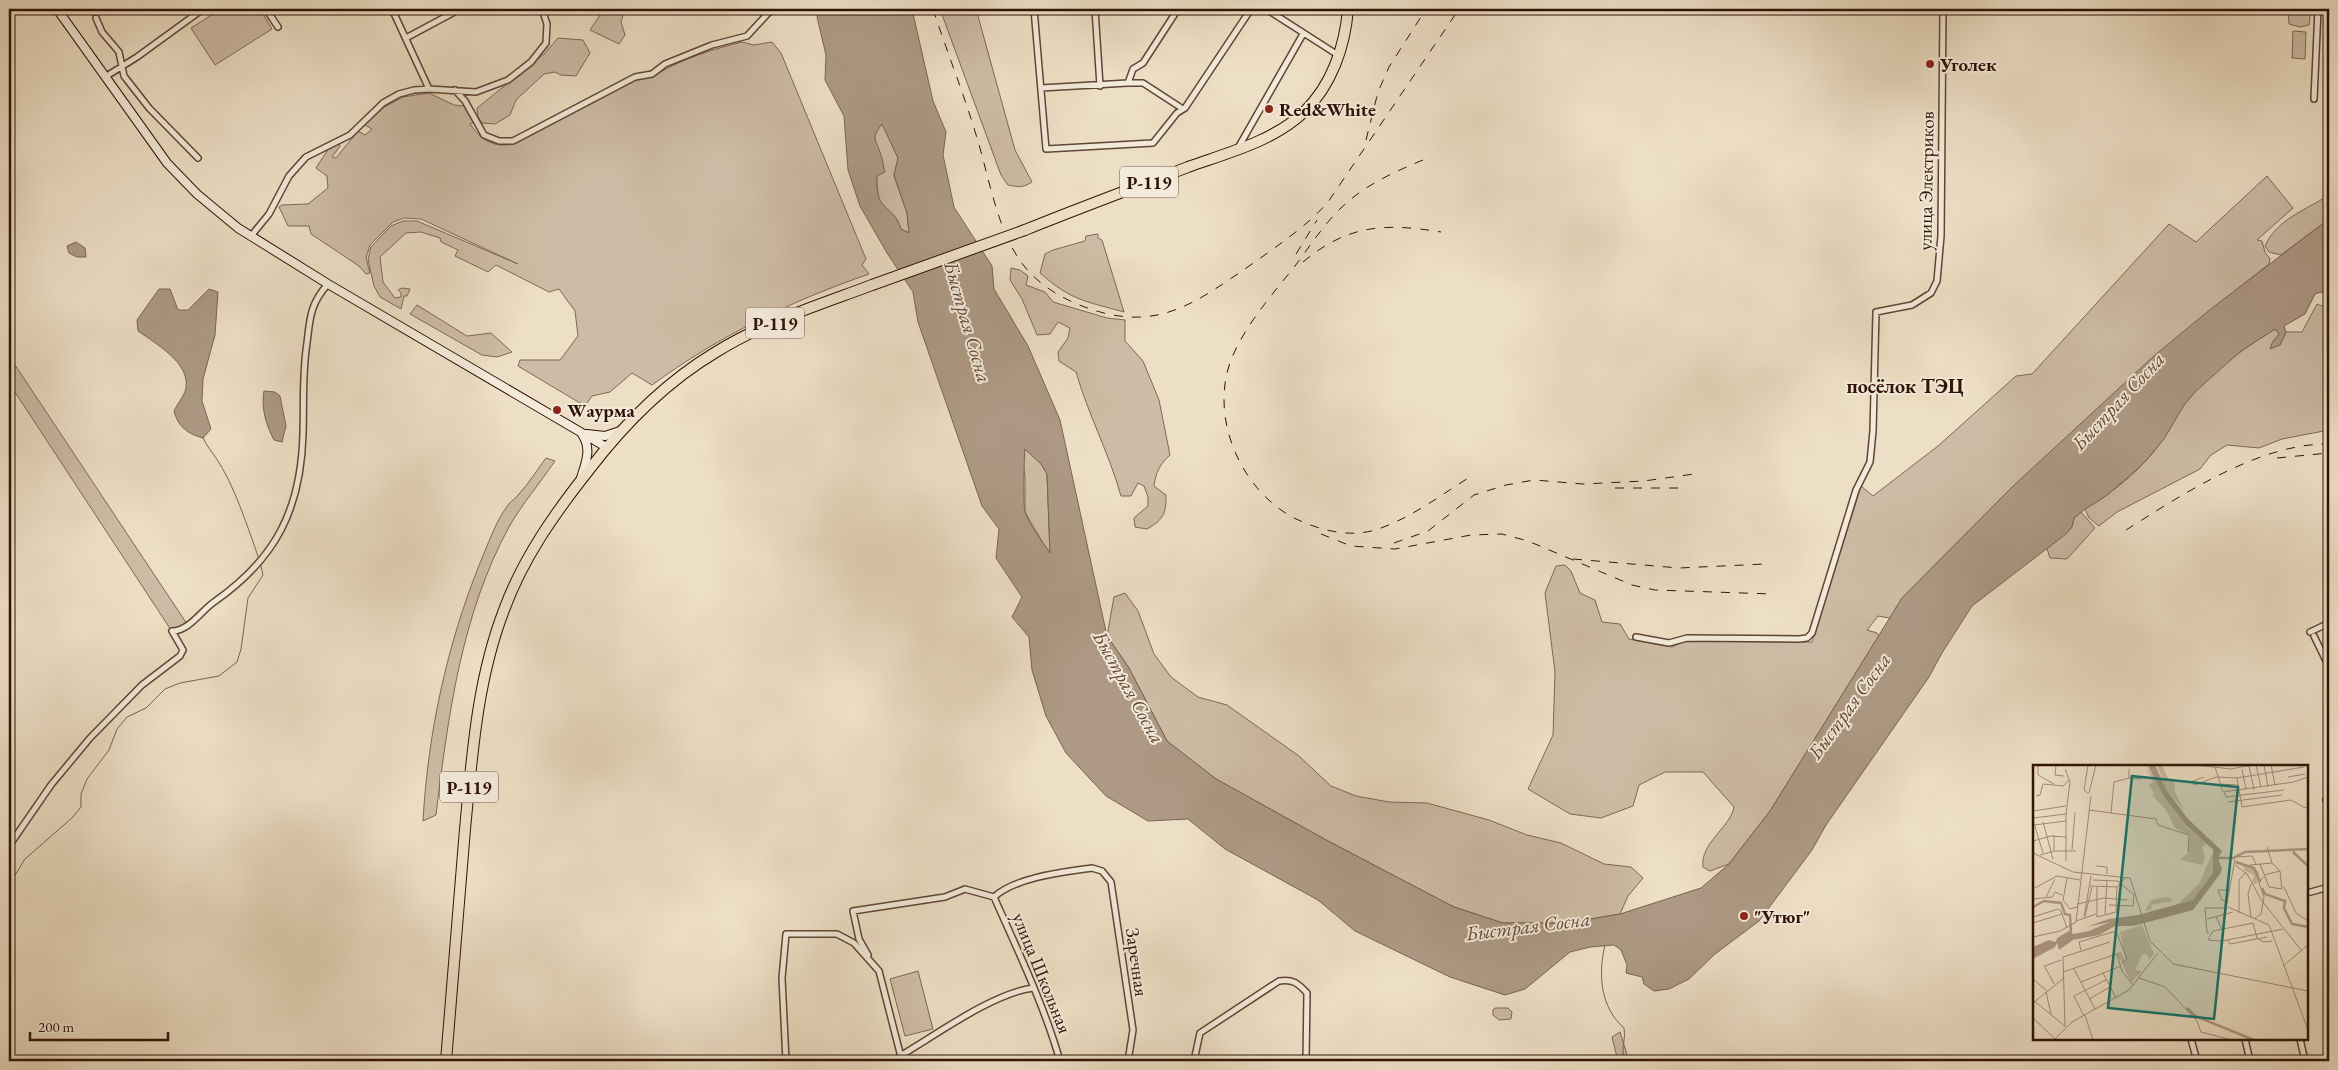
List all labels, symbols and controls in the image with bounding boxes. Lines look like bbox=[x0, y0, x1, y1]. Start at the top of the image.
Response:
place label: Уголек bbox=[1939, 52, 1997, 77]
marker: Уголек bbox=[1924, 58, 1936, 70]
place label: Red&White bbox=[1279, 97, 1376, 122]
marker: Red&White bbox=[1263, 103, 1275, 115]
street label: улица Электриков bbox=[1912, 111, 1940, 251]
road number: Р-119 bbox=[1120, 166, 1178, 198]
water label: Быстрая Сосна bbox=[938, 257, 998, 386]
road number: Р-119 bbox=[746, 307, 804, 338]
water label: Быстрая Сосна bbox=[2065, 346, 2170, 456]
district label: посёлок ТЭЦ bbox=[1846, 373, 1964, 399]
place label: Wаурма bbox=[567, 398, 636, 423]
marker: Wаурма bbox=[551, 404, 563, 416]
water label: Быстрая Сосна bbox=[1087, 625, 1171, 748]
water label: Быстрая Сосна bbox=[1801, 648, 1896, 765]
inset map bbox=[2033, 765, 2308, 1040]
road number: Р-119 bbox=[440, 772, 498, 802]
place label: "Утюг" bbox=[1754, 904, 1810, 929]
water label: Быстрая Сосна bbox=[1463, 905, 1592, 947]
street label: улица Школьная bbox=[1006, 909, 1078, 1037]
marker: "Утюг" bbox=[1738, 910, 1750, 922]
street label: Заречная bbox=[1120, 926, 1154, 998]
scale bar bbox=[30, 1010, 168, 1042]
text: 200 m bbox=[38, 1017, 75, 1036]

